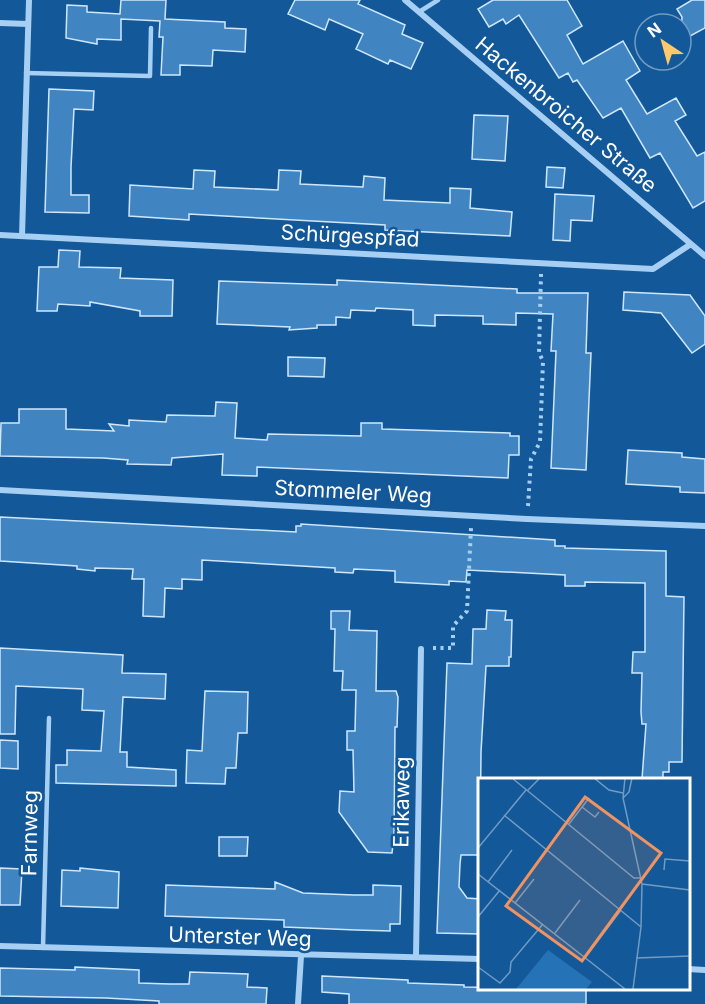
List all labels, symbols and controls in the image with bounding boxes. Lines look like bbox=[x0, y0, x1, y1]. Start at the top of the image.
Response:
north arrow bbox=[633, 12, 693, 72]
text: N bbox=[643, 18, 665, 42]
street label: Hackenbroicher Straße bbox=[471, 31, 662, 198]
street label: Schürgespfad bbox=[280, 219, 420, 252]
street label: Stommeler Weg bbox=[274, 475, 432, 508]
street label: Erikaweg bbox=[388, 756, 415, 848]
inset map bbox=[478, 778, 690, 989]
street label: Farnweg bbox=[16, 790, 43, 876]
street label: Unterster Weg bbox=[168, 922, 312, 951]

